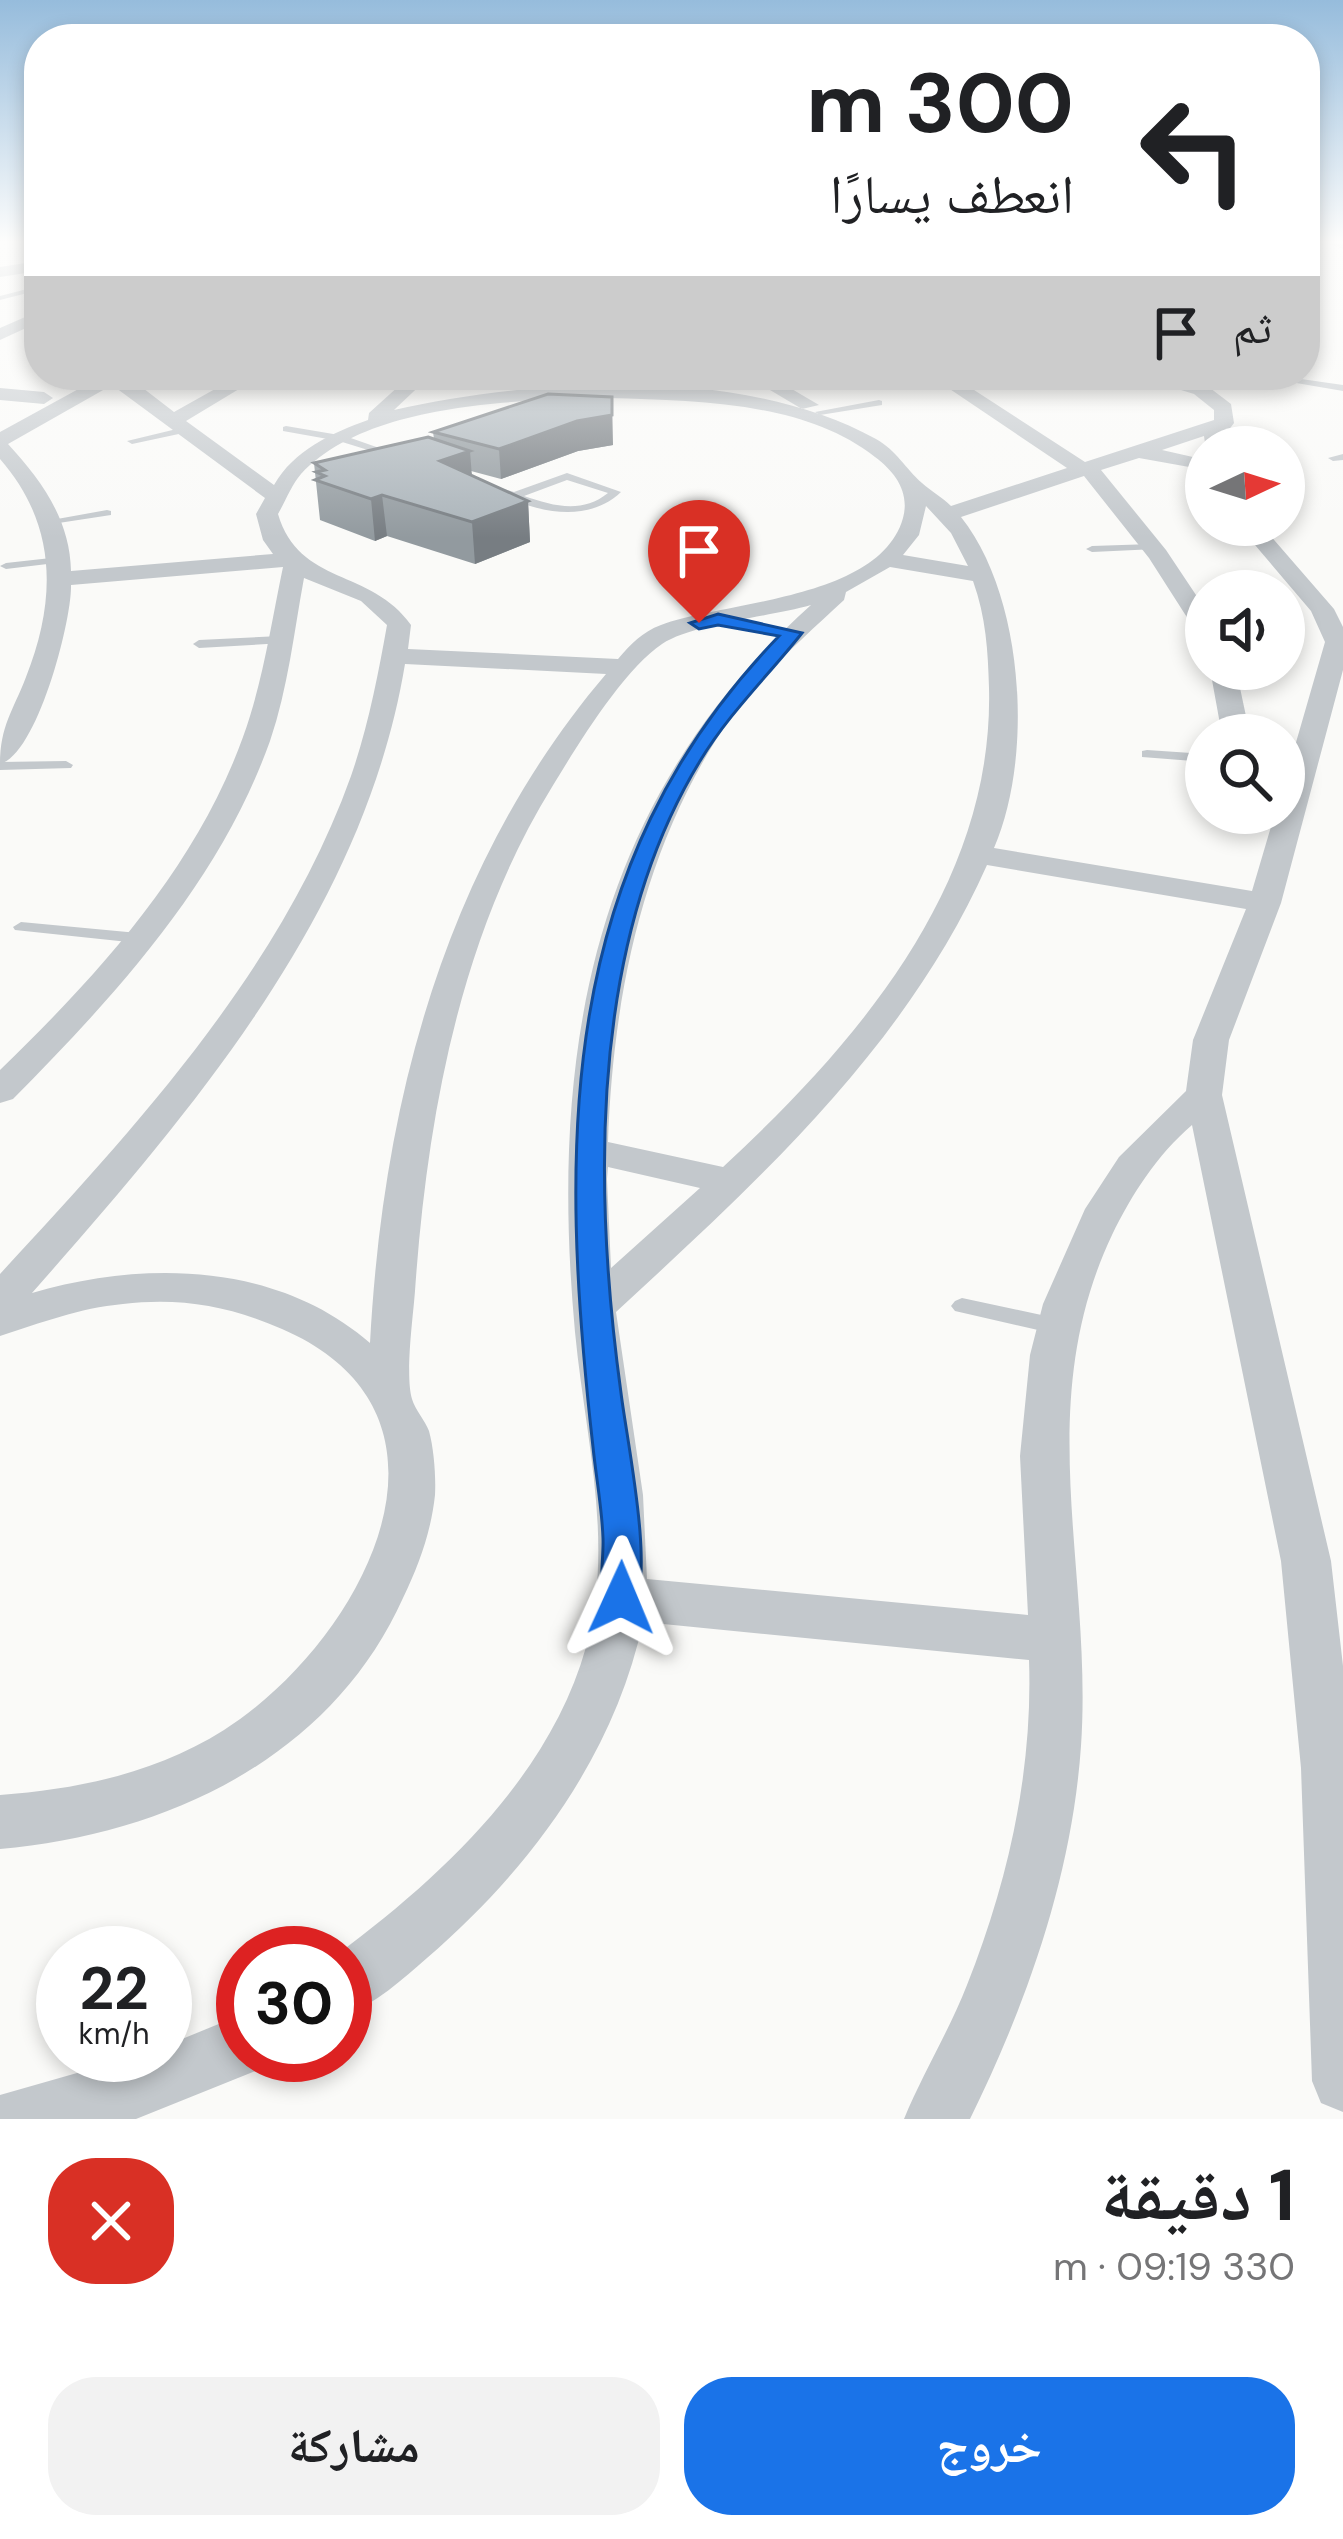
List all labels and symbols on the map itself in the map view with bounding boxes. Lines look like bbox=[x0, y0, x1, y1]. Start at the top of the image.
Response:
north arrow bbox=[1185, 426, 1305, 546]
pin bbox=[648, 500, 750, 623]
position arrow bbox=[558, 1535, 684, 1661]
speed limit sign: 30 bbox=[216, 1926, 372, 2082]

